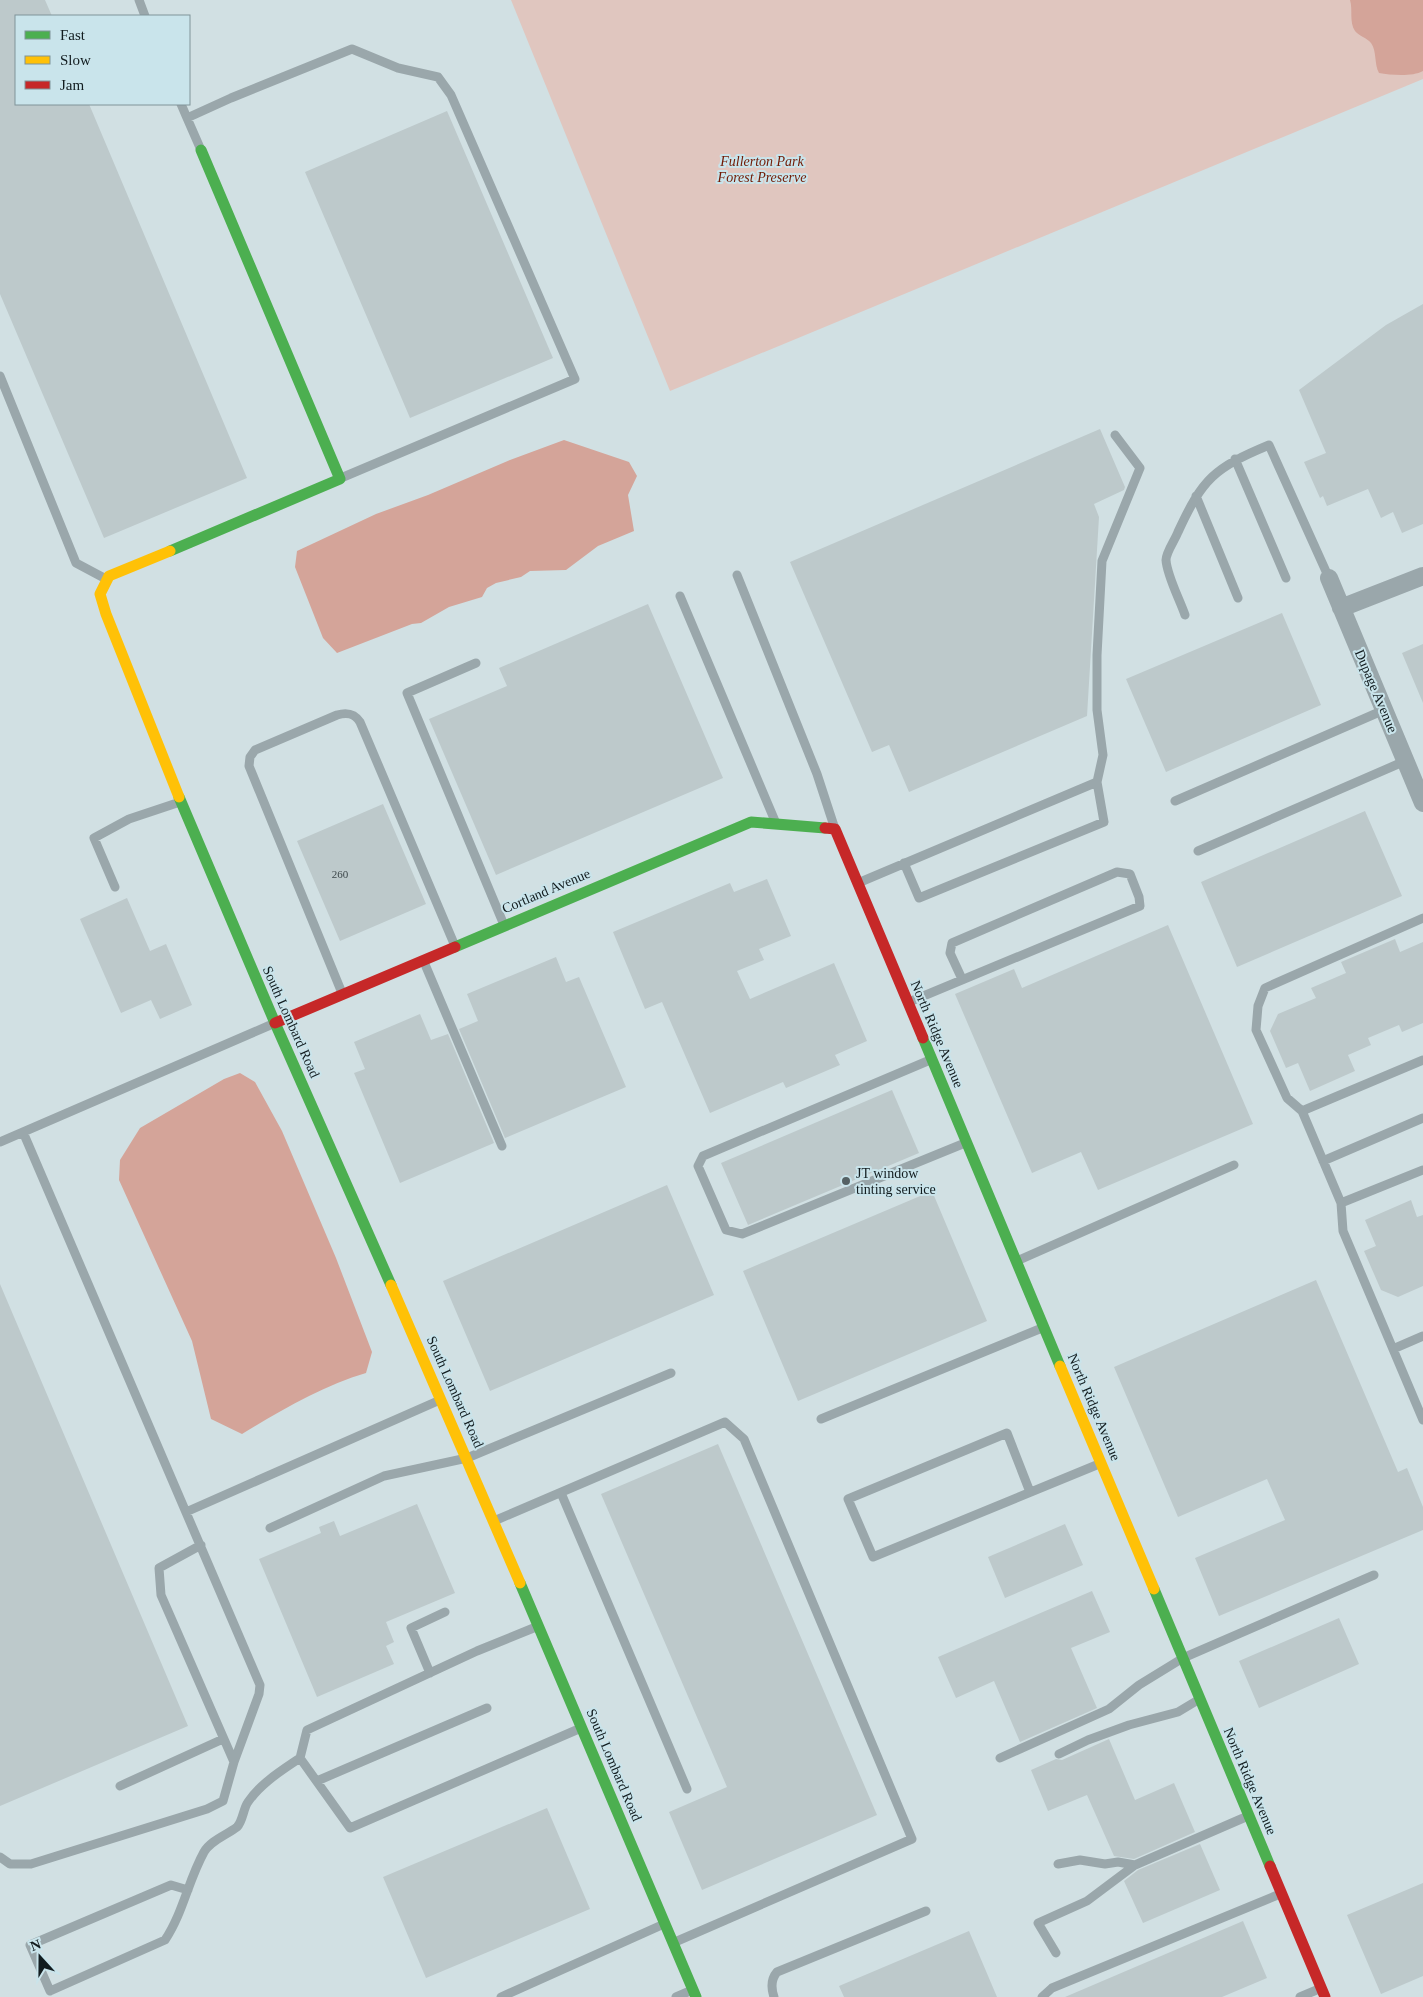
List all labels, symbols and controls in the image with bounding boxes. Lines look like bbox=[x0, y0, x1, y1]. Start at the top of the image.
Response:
legend bbox=[15, 15, 190, 105]
text: Fast bbox=[60, 27, 86, 43]
text: Slow bbox=[60, 52, 91, 68]
text: Jam bbox=[60, 77, 84, 93]
park label: Fullerton Park Forest Preserve bbox=[717, 154, 806, 185]
street label: Dupage Avenue bbox=[1352, 647, 1400, 735]
street label: Cortland Avenue bbox=[500, 866, 592, 916]
house number: 260 bbox=[332, 868, 349, 880]
street label: South Lombard Road bbox=[260, 964, 322, 1080]
street label: North Ridge Avenue bbox=[908, 978, 966, 1090]
place label: JT window tinting service bbox=[856, 1166, 936, 1197]
marker: JT window tinting service bbox=[840, 1175, 852, 1187]
street label: South Lombard Road bbox=[424, 1334, 486, 1450]
street label: North Ridge Avenue bbox=[1065, 1351, 1123, 1463]
street label: South Lombard Road bbox=[584, 1707, 644, 1823]
street label: North Ridge Avenue bbox=[1221, 1725, 1279, 1837]
north arrow bbox=[15, 1932, 65, 1982]
text: N bbox=[28, 1937, 43, 1954]

